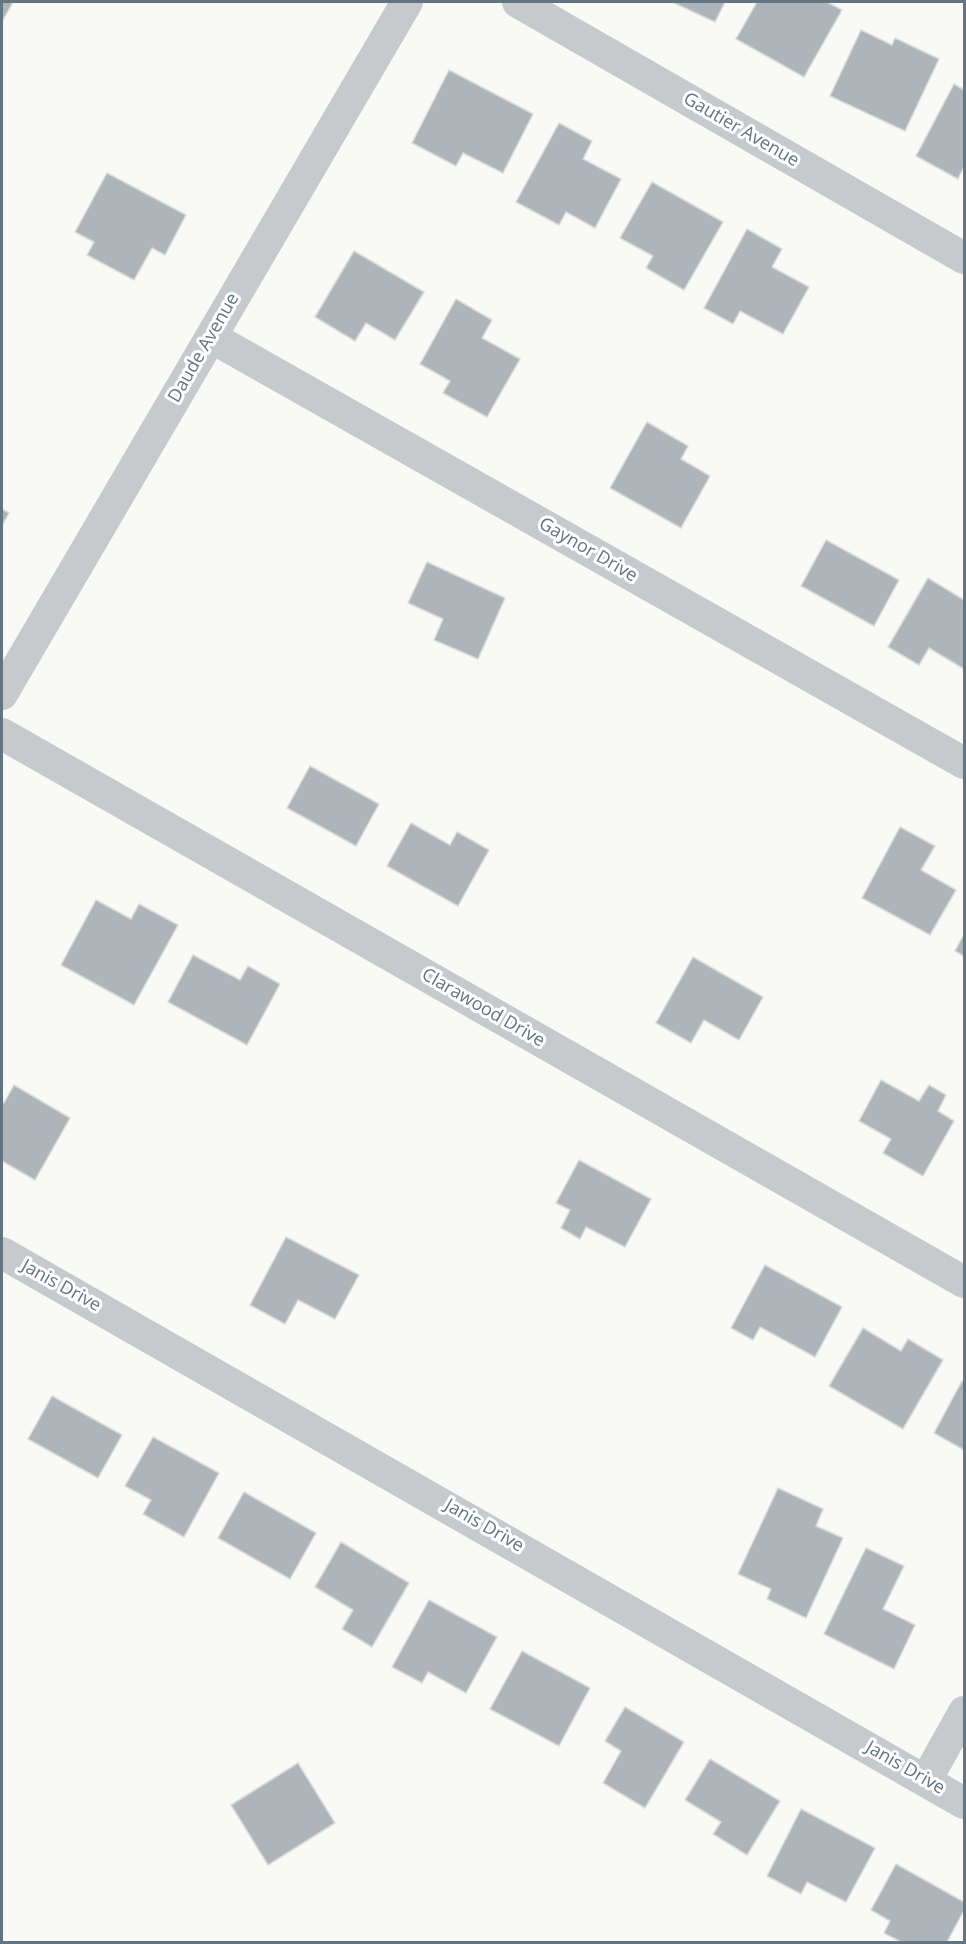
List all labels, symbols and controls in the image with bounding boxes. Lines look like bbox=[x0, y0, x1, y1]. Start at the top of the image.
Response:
street label: Gautier Avenue bbox=[679, 88, 803, 172]
street label: Daude Avenue bbox=[164, 290, 244, 406]
street label: Gaynor Drive bbox=[535, 513, 641, 587]
street label: Clarawood Drive bbox=[418, 964, 548, 1052]
street label: Janis Drive bbox=[17, 1255, 105, 1317]
street label: Janis Drive bbox=[441, 1495, 527, 1557]
street label: Janis Drive bbox=[862, 1737, 948, 1799]

